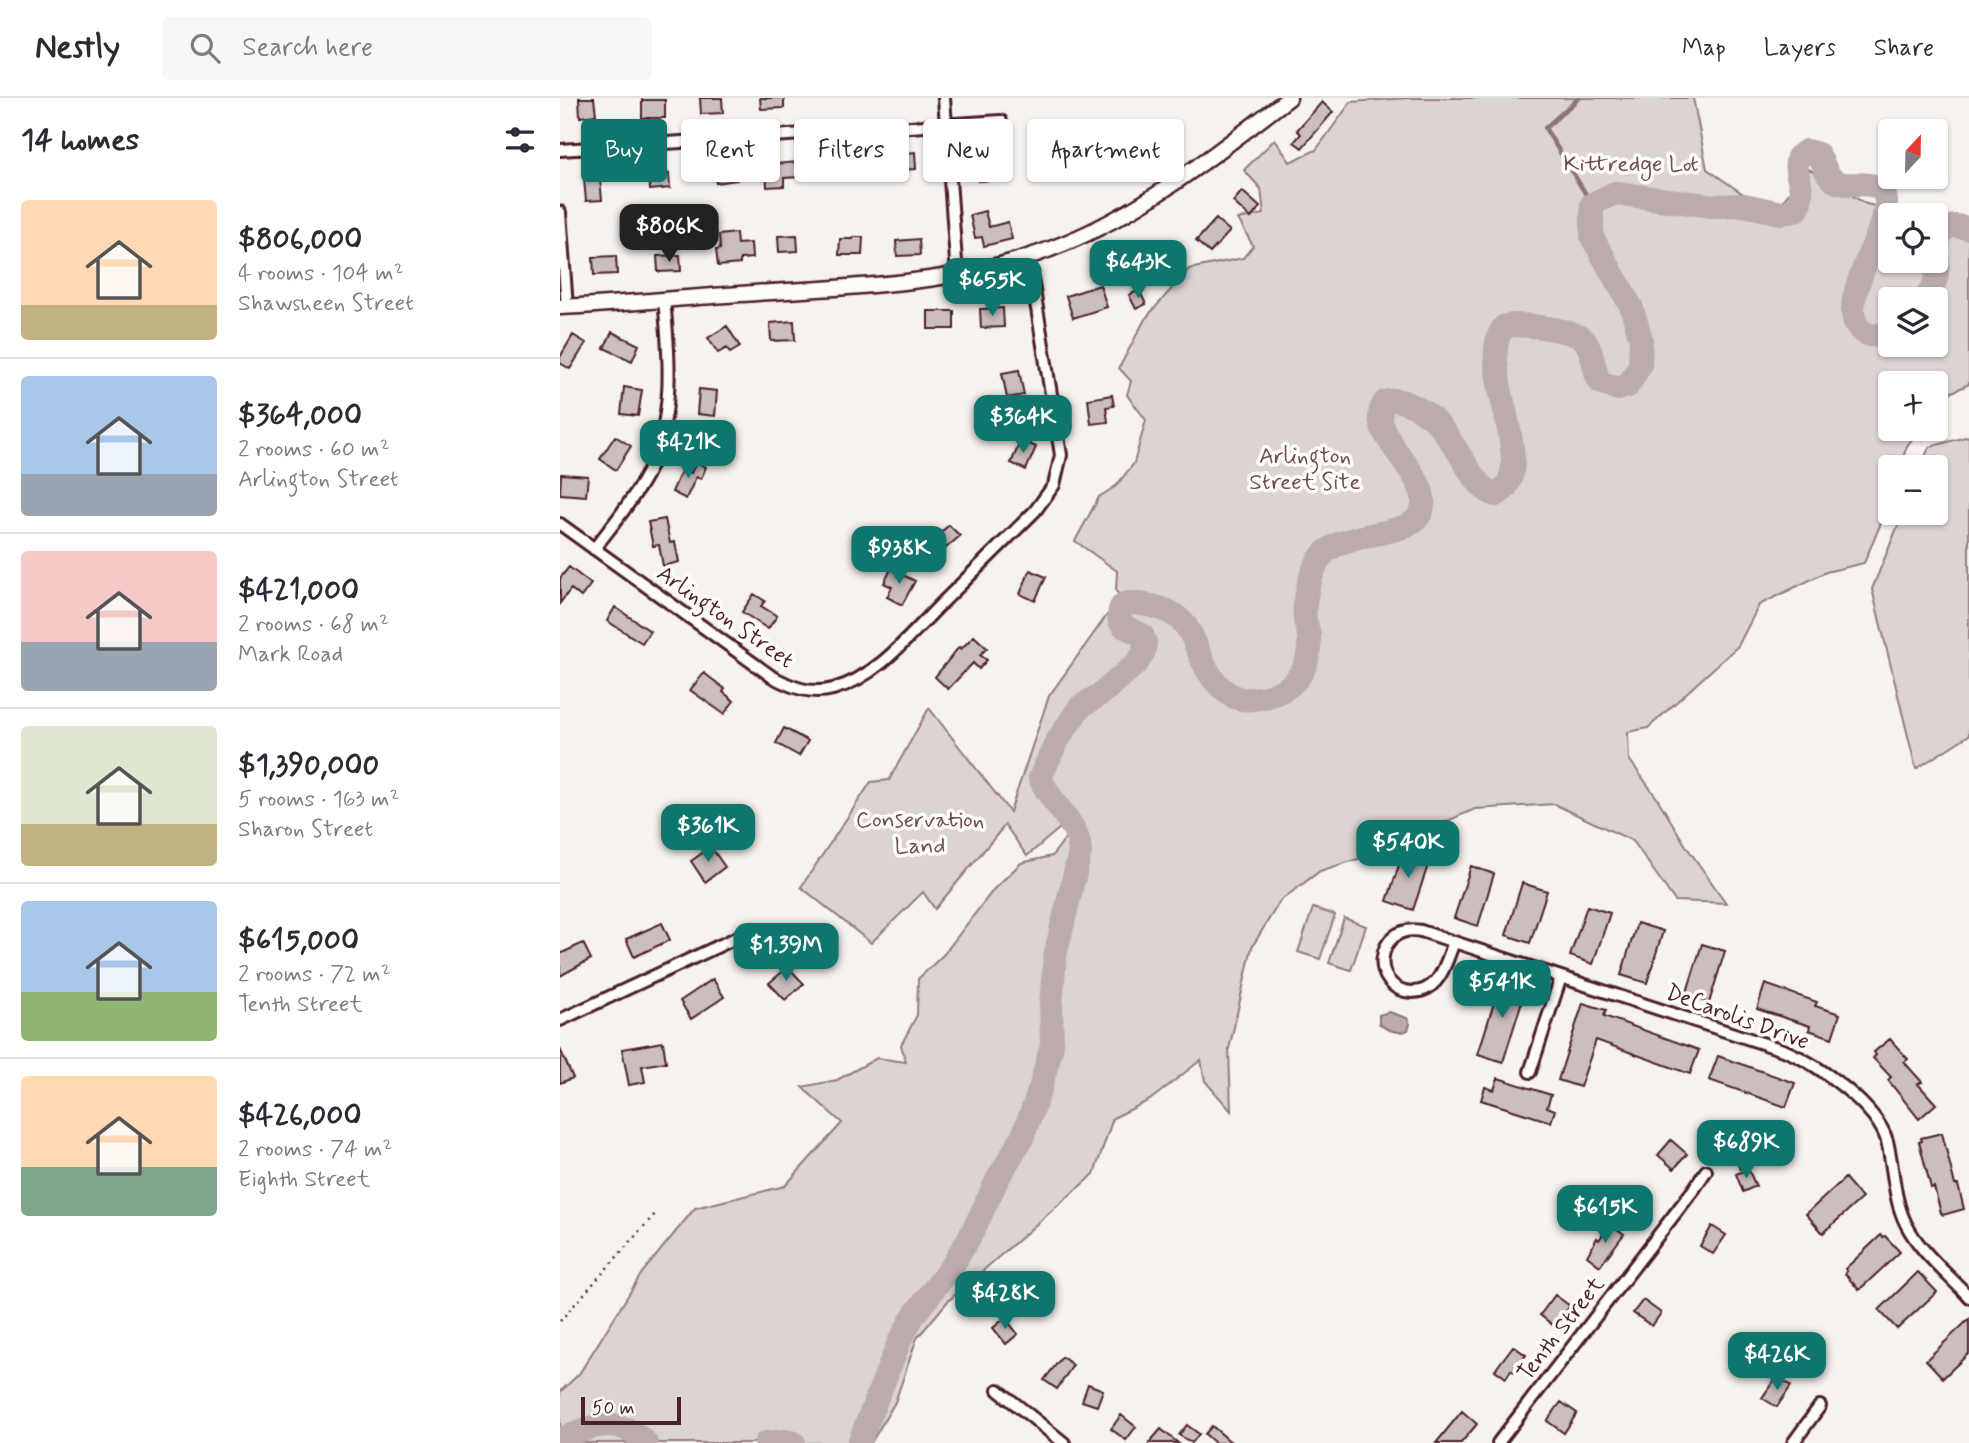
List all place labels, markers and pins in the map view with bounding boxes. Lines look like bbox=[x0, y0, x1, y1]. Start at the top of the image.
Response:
pin: $806K bbox=[620, 204, 718, 264]
pin: $643K bbox=[1089, 240, 1187, 300]
pin: $655K bbox=[943, 258, 1041, 318]
pin: $364K bbox=[974, 396, 1072, 455]
pin: $421K bbox=[639, 420, 737, 480]
pin: $938K bbox=[850, 526, 948, 586]
pin: $361K bbox=[659, 804, 757, 864]
pin: $540K bbox=[1359, 820, 1457, 880]
pin: $1.39M bbox=[729, 924, 843, 983]
pin: $541K bbox=[1453, 960, 1551, 1020]
pin: $689K bbox=[1697, 1121, 1795, 1180]
pin: $615K bbox=[1556, 1186, 1654, 1245]
pin: $428K bbox=[956, 1272, 1054, 1331]
pin: $426K bbox=[1728, 1332, 1826, 1392]

